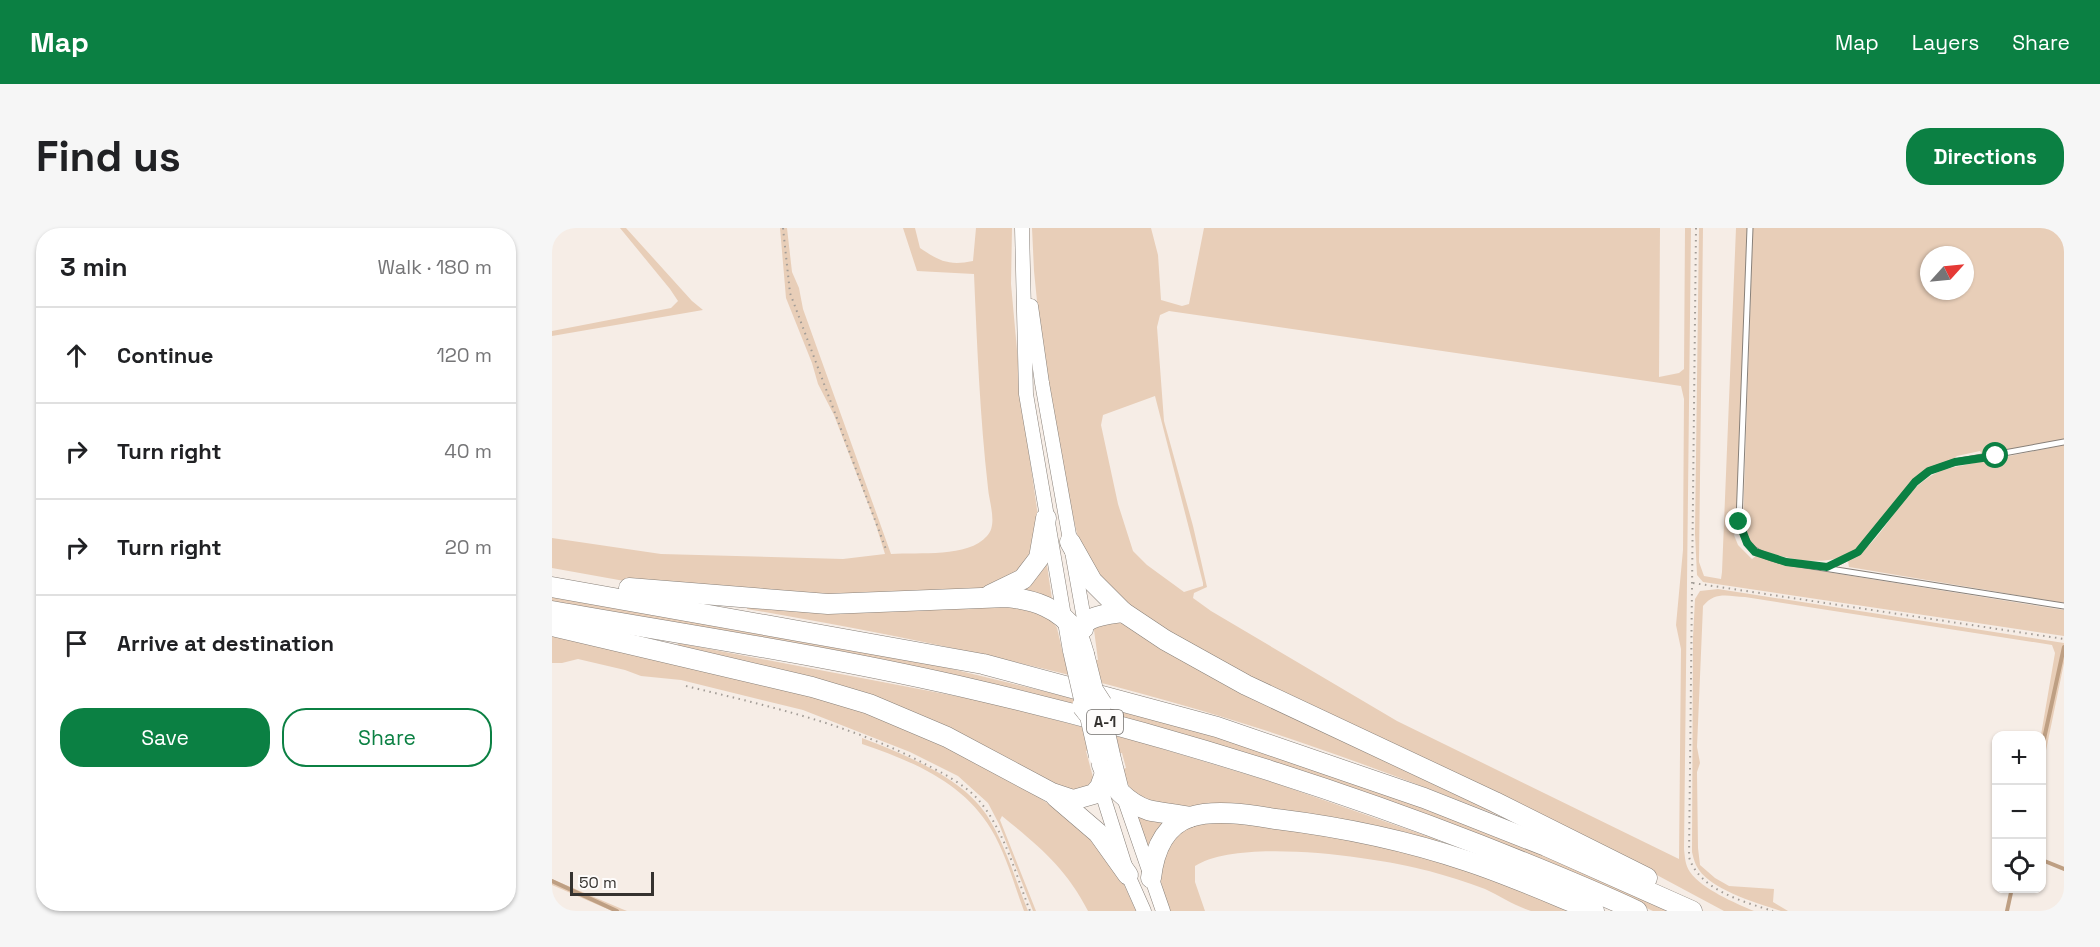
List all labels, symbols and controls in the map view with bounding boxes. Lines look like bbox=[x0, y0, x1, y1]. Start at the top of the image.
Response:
text: Map bbox=[30, 24, 89, 60]
text: Map bbox=[1835, 29, 1879, 56]
text: Layers bbox=[1912, 29, 1979, 56]
text: Share bbox=[2012, 29, 2070, 56]
button: Directions bbox=[1906, 128, 2064, 185]
text: Find us bbox=[36, 130, 181, 183]
north arrow bbox=[1920, 246, 1974, 300]
text: 3 min bbox=[60, 250, 128, 284]
text: Walk · 180 m bbox=[378, 254, 492, 280]
icon: ahead bbox=[60, 339, 93, 372]
text: Continue bbox=[117, 341, 213, 369]
text: 120 m bbox=[436, 342, 492, 368]
icon: right bbox=[60, 435, 93, 468]
text: Turn right bbox=[117, 437, 222, 465]
text: 40 m bbox=[444, 438, 492, 464]
route start bbox=[1982, 442, 2008, 468]
route end bbox=[1725, 508, 1751, 534]
icon: right bbox=[60, 531, 93, 564]
text: Turn right bbox=[117, 533, 222, 561]
text: 20 m bbox=[445, 534, 492, 560]
icon: arrive bbox=[60, 627, 93, 660]
text: Arrive at destination bbox=[117, 629, 334, 657]
button: Save bbox=[60, 708, 270, 767]
button: Share bbox=[282, 708, 492, 767]
road number: A-1 bbox=[1087, 710, 1123, 734]
map controls bbox=[1992, 731, 2046, 893]
button: + bbox=[1992, 731, 2046, 785]
button: − bbox=[1992, 785, 2046, 839]
button: locate bbox=[1992, 839, 2046, 893]
scale bar bbox=[570, 869, 654, 896]
text: 50 m bbox=[579, 872, 617, 893]

